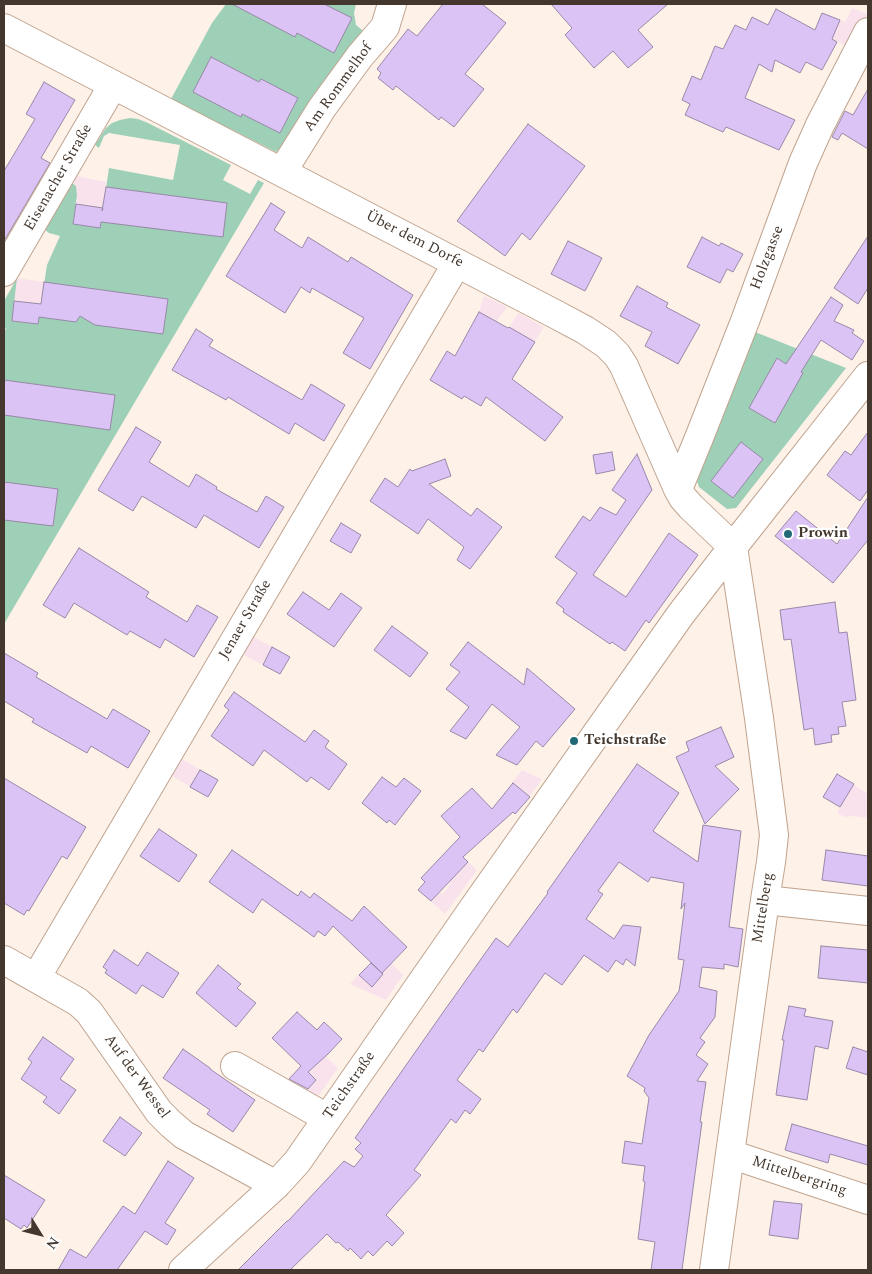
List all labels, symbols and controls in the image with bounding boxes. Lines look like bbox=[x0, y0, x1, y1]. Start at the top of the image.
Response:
street label: Am Rommelhof bbox=[301, 40, 377, 136]
street label: Eisenacher Straße bbox=[21, 121, 97, 235]
street label: Über dem Dorfe bbox=[362, 208, 466, 272]
street label: Holzgasse bbox=[748, 223, 788, 293]
place label: Prowin bbox=[798, 525, 848, 543]
marker: Prowin bbox=[782, 528, 794, 540]
street label: Jenaer Straße bbox=[216, 577, 276, 663]
place label: Teichstraße bbox=[584, 732, 666, 750]
marker: Teichstraße bbox=[568, 735, 580, 747]
street label: Mittelberg bbox=[750, 871, 778, 945]
street label: Auf der Wessel bbox=[99, 1031, 173, 1123]
street label: Teichstraße bbox=[320, 1049, 380, 1123]
street label: Mittelbergring bbox=[749, 1153, 849, 1201]
north arrow bbox=[15, 1209, 65, 1259]
text: N bbox=[41, 1232, 64, 1254]

